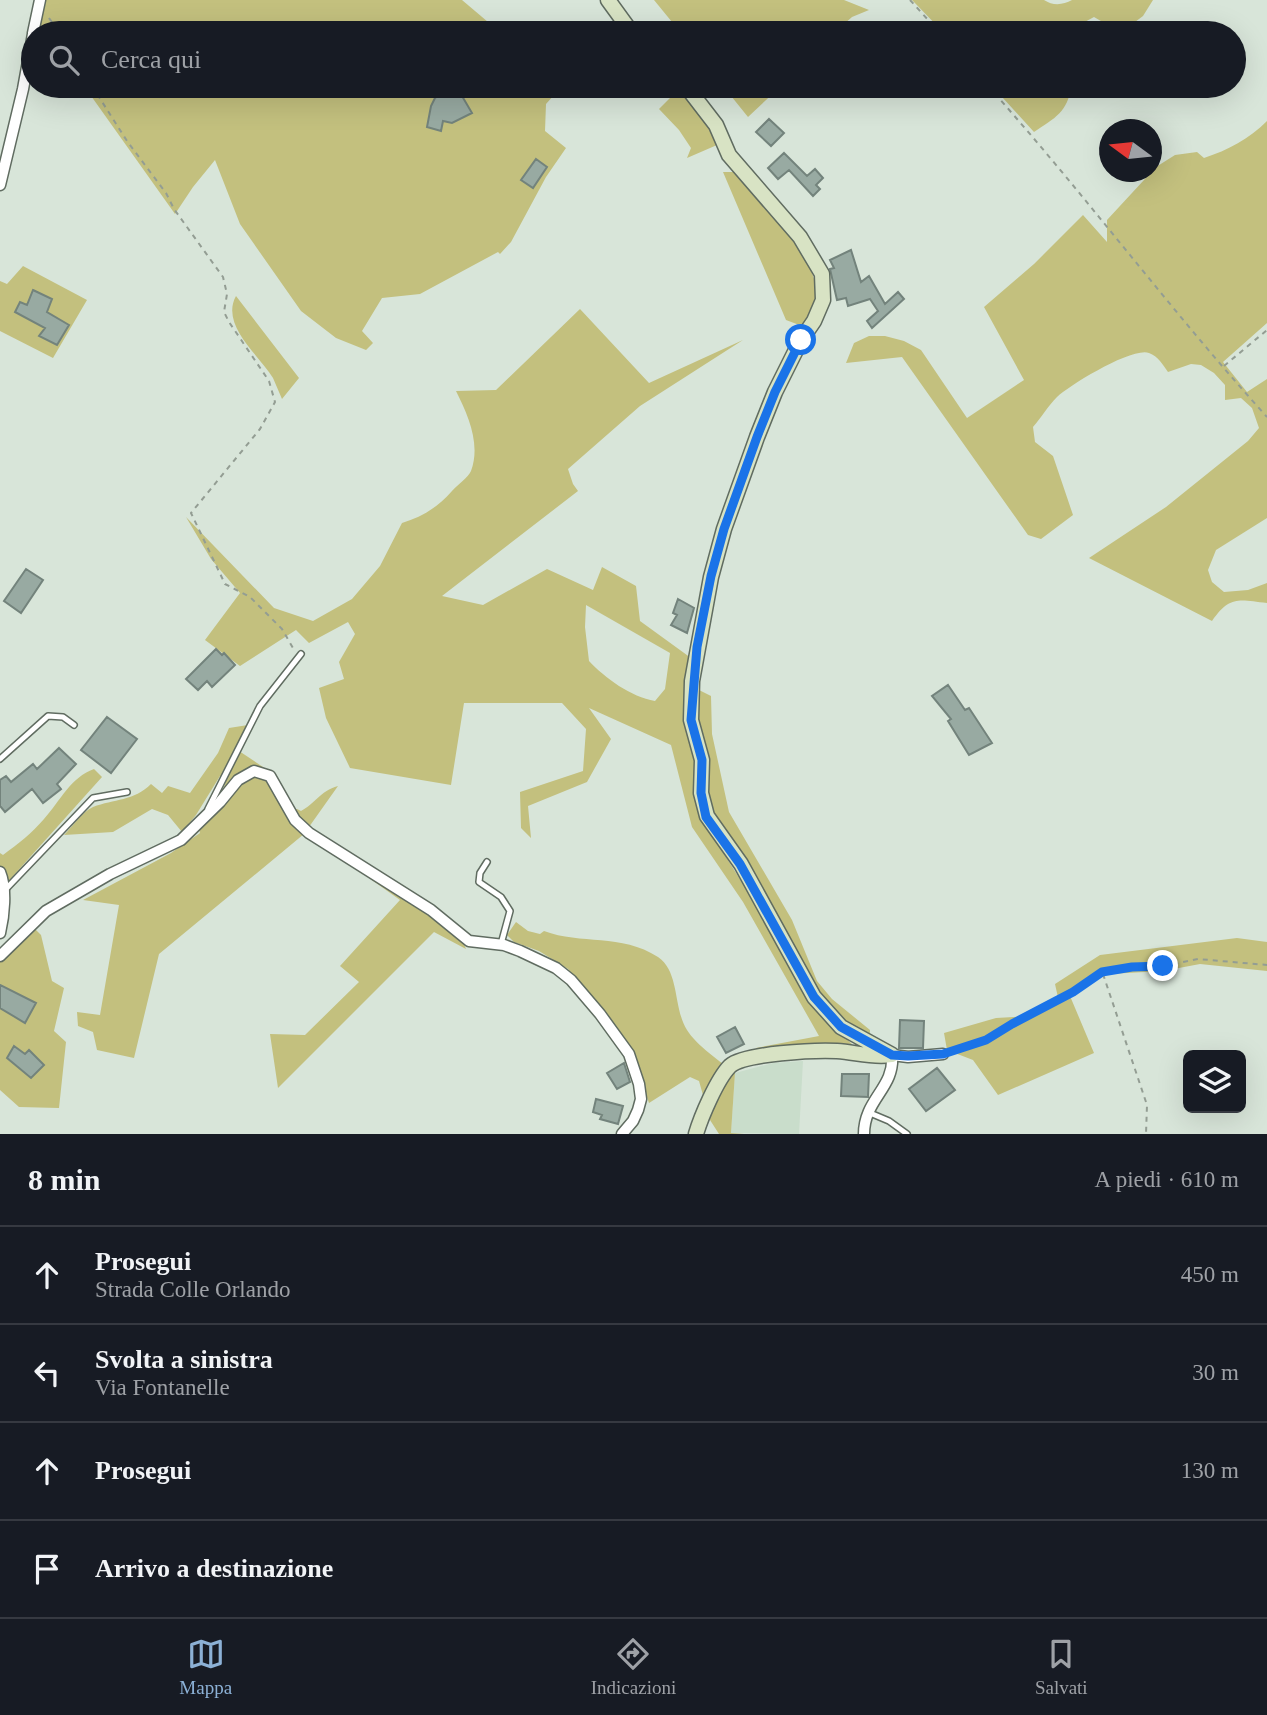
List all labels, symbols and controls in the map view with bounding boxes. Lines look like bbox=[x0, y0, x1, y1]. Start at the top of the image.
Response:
search box bbox=[21, 21, 1246, 98]
icon: search bbox=[45, 41, 83, 79]
text: Cerca qui bbox=[101, 45, 201, 74]
north arrow bbox=[1099, 119, 1162, 182]
route start bbox=[785, 324, 816, 355]
route end bbox=[1147, 950, 1178, 981]
map controls bbox=[1183, 1050, 1246, 1113]
button: layers bbox=[1183, 1050, 1246, 1113]
text: 8 min bbox=[28, 1163, 101, 1196]
text: A piedi · 610 m bbox=[1095, 1167, 1239, 1192]
text: Prosegui bbox=[95, 1247, 191, 1276]
icon: ahead bbox=[28, 1256, 66, 1294]
text: 450 m bbox=[1181, 1262, 1239, 1287]
text: Strada Colle Orlando bbox=[95, 1277, 290, 1302]
text: Svolta a sinistra bbox=[95, 1345, 273, 1374]
icon: left bbox=[28, 1354, 66, 1392]
text: 30 m bbox=[1192, 1360, 1239, 1385]
text: Via Fontanelle bbox=[95, 1375, 230, 1400]
icon: ahead bbox=[28, 1452, 66, 1490]
text: Prosegui bbox=[95, 1456, 191, 1485]
text: 130 m bbox=[1181, 1458, 1239, 1483]
icon: arrive bbox=[28, 1550, 66, 1588]
text: Arrivo a destinazione bbox=[95, 1554, 333, 1583]
tab: Mappa bbox=[179, 1635, 232, 1699]
tab: Indicazioni bbox=[591, 1635, 676, 1699]
tab: Salvati bbox=[1035, 1635, 1088, 1699]

